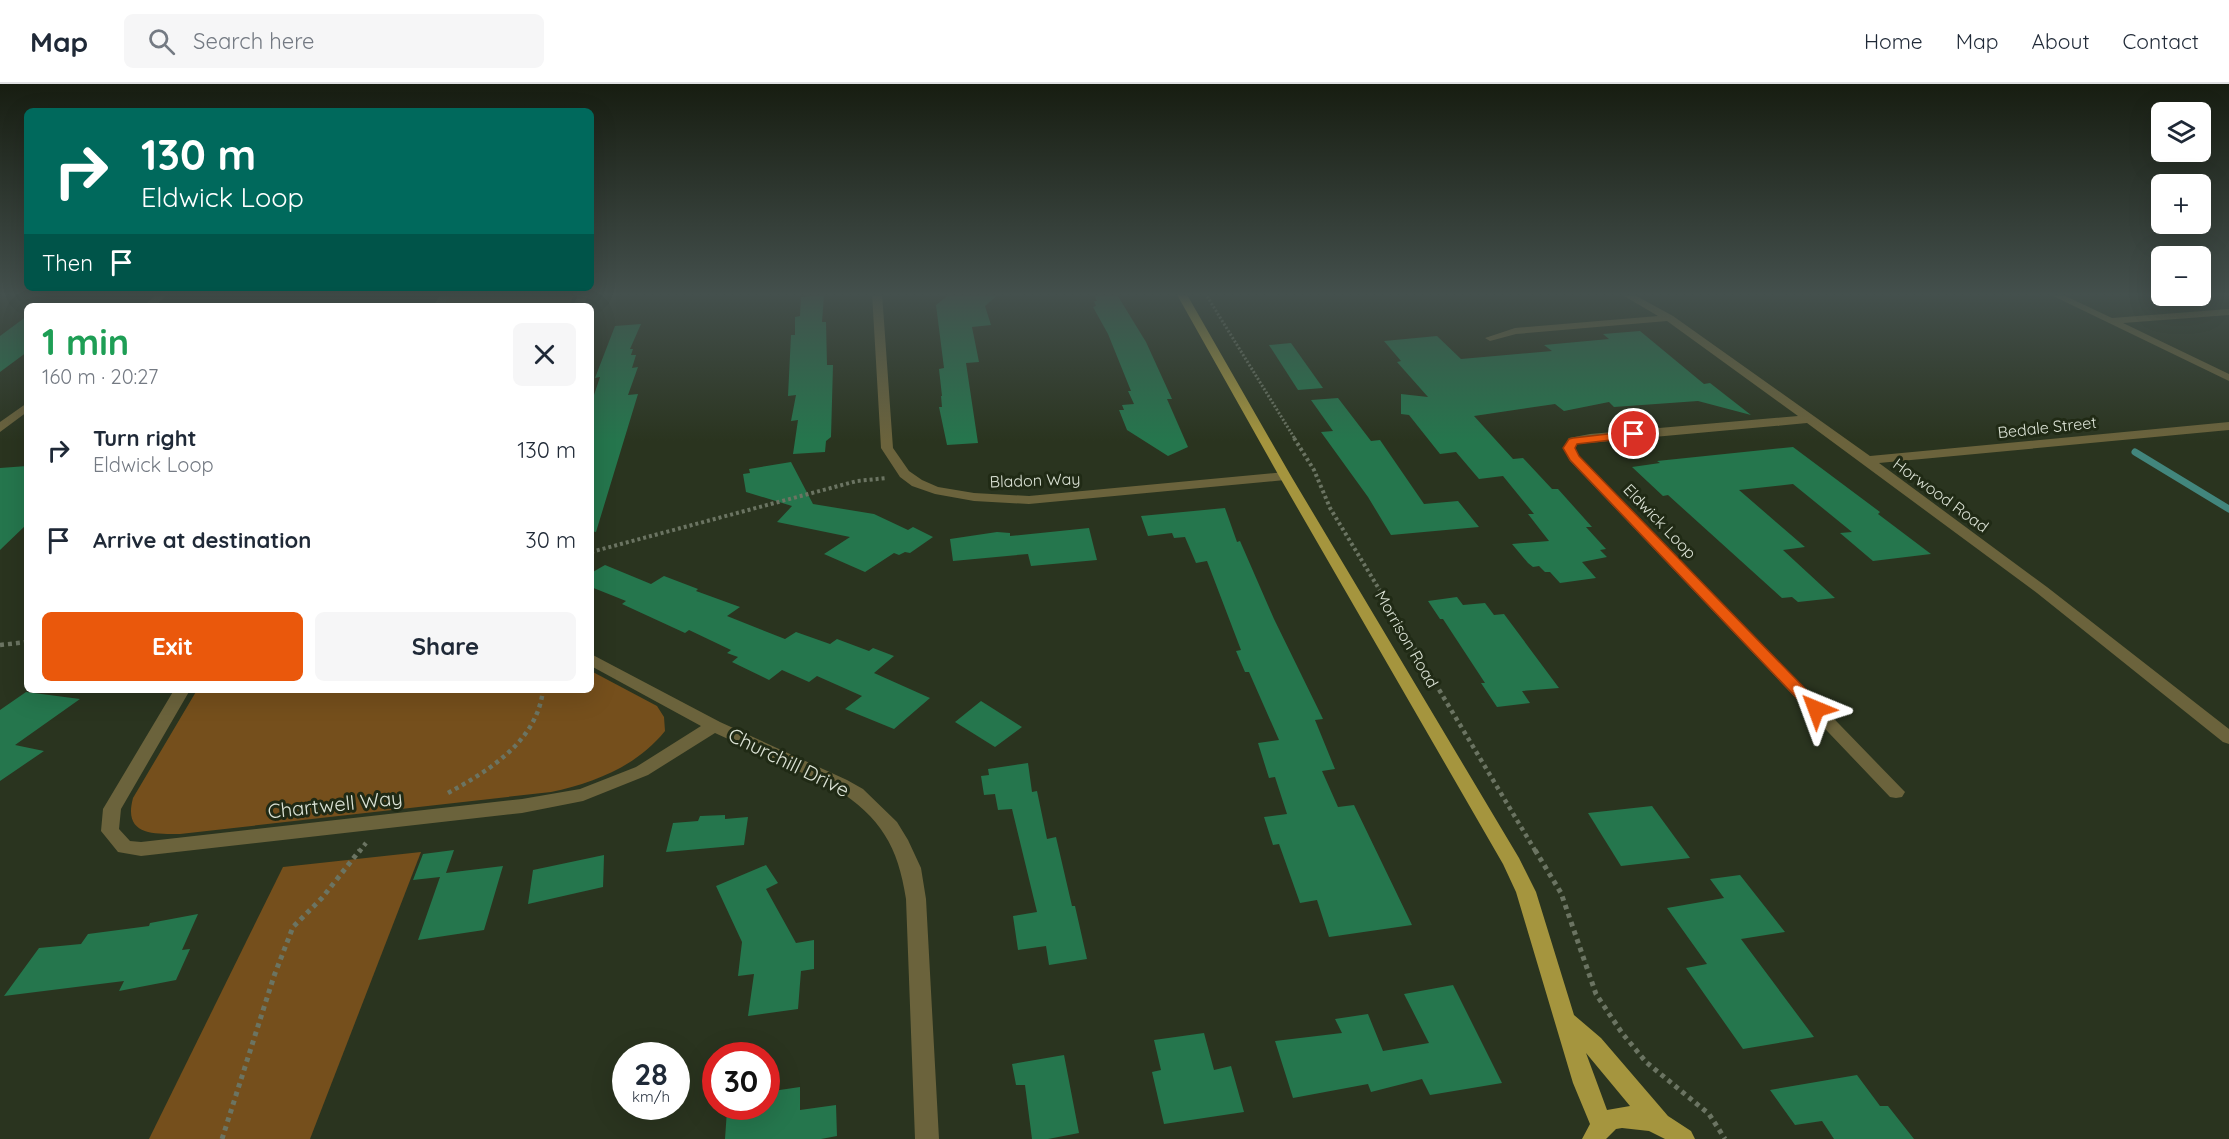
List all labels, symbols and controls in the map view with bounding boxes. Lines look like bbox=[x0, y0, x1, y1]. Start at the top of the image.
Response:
search box bbox=[124, 14, 544, 68]
text: Map bbox=[30, 24, 88, 59]
icon: search bbox=[145, 25, 178, 58]
text: Search here bbox=[193, 27, 315, 55]
text: Home bbox=[1864, 28, 1923, 54]
text: Map bbox=[1956, 28, 1999, 54]
text: About bbox=[2032, 28, 2090, 54]
text: Contact bbox=[2123, 28, 2199, 54]
map controls bbox=[2151, 102, 2211, 306]
button: layers bbox=[2151, 102, 2211, 162]
text: 130 m bbox=[141, 128, 256, 181]
icon: right bbox=[42, 132, 120, 210]
button: + bbox=[2151, 174, 2211, 234]
text: Eldwick Loop bbox=[141, 180, 304, 214]
icon: arrive bbox=[105, 246, 138, 279]
button: − bbox=[2151, 246, 2211, 306]
text: Then bbox=[42, 249, 93, 277]
text: 1 min bbox=[42, 319, 129, 364]
button: close bbox=[513, 323, 576, 386]
text: 160 m · 20:27 bbox=[42, 364, 158, 389]
pin bbox=[1608, 408, 1659, 459]
street label: Bedale Street bbox=[1996, 412, 2098, 442]
icon: arrive bbox=[1617, 417, 1650, 450]
text: Turn right bbox=[93, 424, 197, 452]
icon: right bbox=[42, 434, 75, 467]
text: 130 m bbox=[517, 436, 576, 464]
text: Eldwick Loop bbox=[93, 452, 214, 477]
street label: Horwood Road bbox=[1889, 454, 1993, 536]
street label: Bladon Way bbox=[989, 468, 1081, 492]
street label: Eldwick Loop bbox=[1619, 479, 1701, 563]
icon: arrive bbox=[42, 524, 75, 557]
text: Arrive at destination bbox=[93, 526, 311, 554]
text: 30 m bbox=[525, 526, 576, 554]
street label: Morrison Road bbox=[1371, 587, 1443, 691]
button: Exit bbox=[42, 612, 303, 681]
button: Share bbox=[315, 612, 576, 681]
position arrow bbox=[1784, 677, 1848, 741]
street label: Churchill Drive bbox=[724, 722, 854, 802]
street label: Chartwell Way bbox=[266, 784, 404, 824]
speed limit sign: 30 bbox=[702, 1042, 780, 1120]
text: 28 bbox=[634, 1055, 668, 1093]
text: km/h bbox=[632, 1087, 670, 1106]

